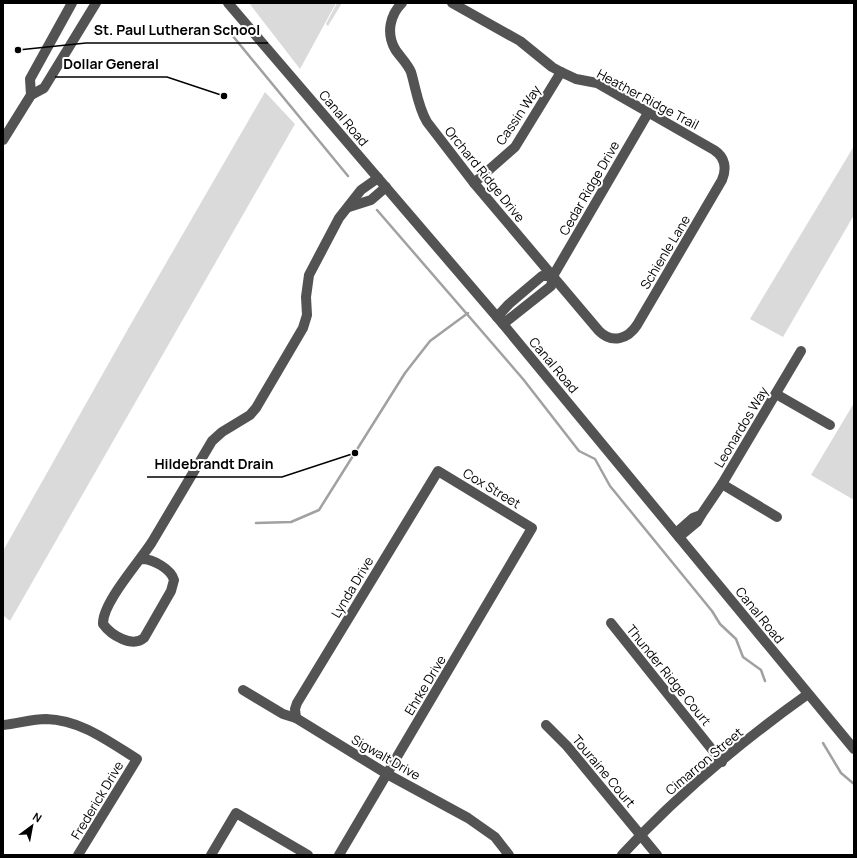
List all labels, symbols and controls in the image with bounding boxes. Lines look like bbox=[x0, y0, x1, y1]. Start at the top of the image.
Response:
callout: St. Paul Lutheran School bbox=[86, 17, 268, 43]
text: St. Paul Lutheran School bbox=[94, 20, 260, 39]
callout: Dollar General bbox=[55, 51, 167, 77]
text: Dollar General bbox=[63, 54, 159, 73]
street label: Heather Ridge Trail bbox=[594, 65, 702, 133]
street label: Cassin Way bbox=[491, 81, 545, 149]
street label: Canal Road bbox=[315, 86, 373, 150]
street label: Orchard Ridge Drive bbox=[441, 122, 529, 226]
street label: Cedar Ridge Drive bbox=[555, 137, 624, 239]
street label: Schienle Lane bbox=[636, 211, 694, 292]
street label: Canal Road bbox=[525, 333, 583, 397]
street label: Leonardos Way bbox=[710, 383, 772, 471]
callout: Hildebrandt Drain bbox=[147, 451, 282, 477]
text: Hildebrandt Drain bbox=[154, 454, 274, 473]
street label: Cox Street bbox=[460, 464, 524, 512]
street label: Lynda Drive bbox=[327, 553, 378, 621]
street label: Canal Road bbox=[732, 583, 788, 647]
street label: Thunder Ridge Court bbox=[623, 621, 715, 729]
street label: Ehrke Drive bbox=[400, 651, 450, 718]
street label: Cimarron Street bbox=[661, 723, 747, 799]
street label: Sigwalt Drive bbox=[348, 730, 424, 784]
street label: Touraine Court bbox=[568, 731, 640, 811]
street label: Frederick Drive bbox=[67, 757, 128, 843]
north arrow bbox=[12, 806, 52, 846]
text: N bbox=[30, 809, 45, 826]

